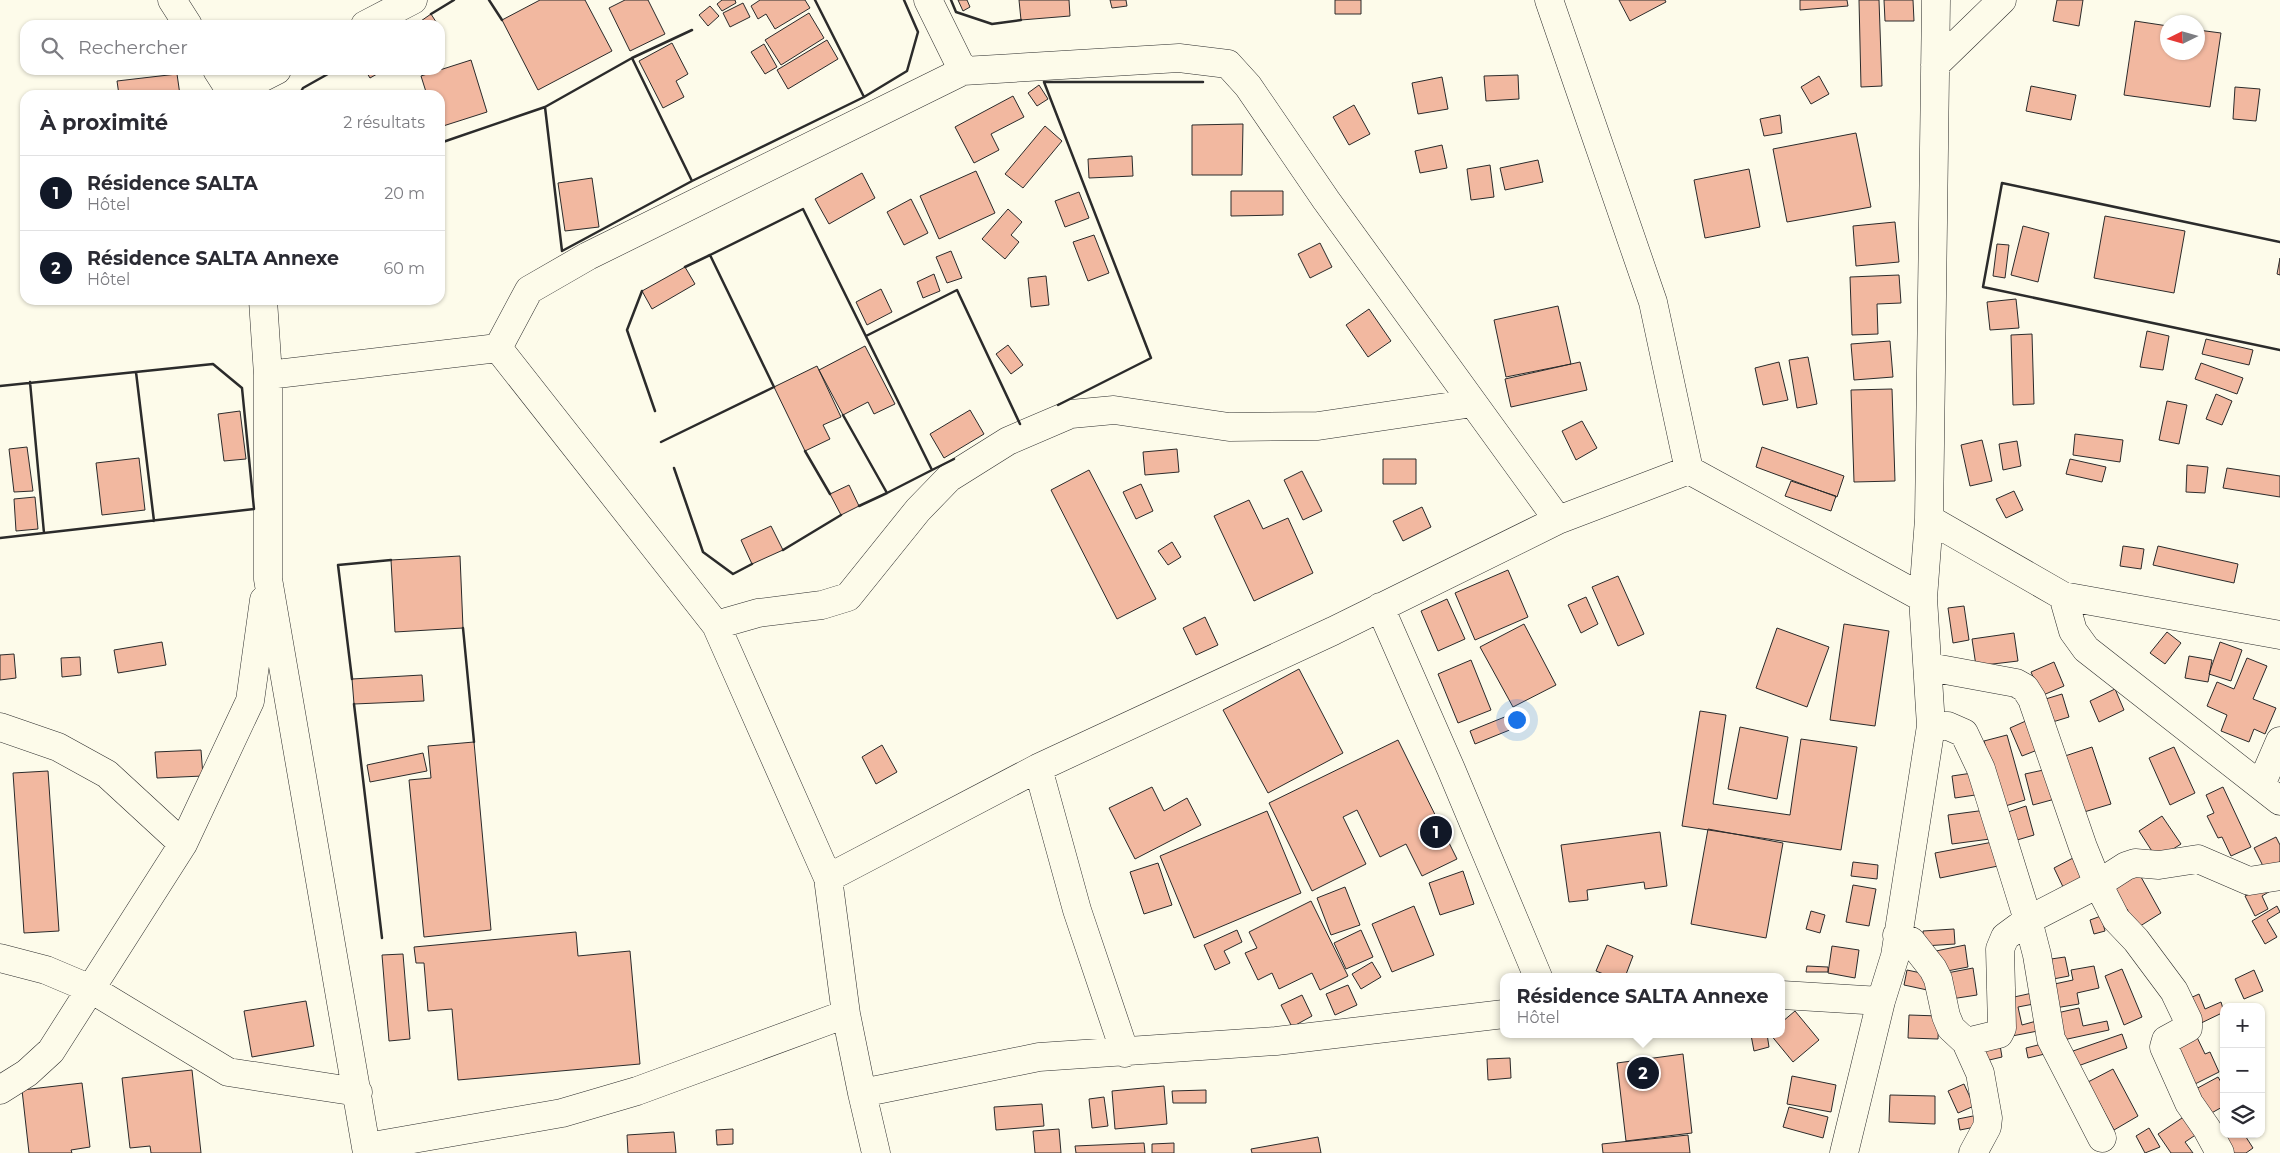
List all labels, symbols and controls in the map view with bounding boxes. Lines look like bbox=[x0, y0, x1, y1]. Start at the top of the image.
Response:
north arrow bbox=[2160, 15, 2205, 60]
search box bbox=[20, 20, 445, 75]
icon: search bbox=[38, 34, 66, 62]
text: Rechercher bbox=[78, 36, 188, 59]
text: À proximité bbox=[40, 110, 168, 135]
text: 2 résultats bbox=[343, 113, 425, 132]
text: Résidence SALTA bbox=[87, 172, 258, 195]
text: 1 bbox=[53, 184, 59, 203]
text: 20 m bbox=[384, 184, 425, 203]
text: Hôtel bbox=[87, 195, 130, 214]
text: Résidence SALTA Annexe bbox=[87, 247, 339, 270]
text: 2 bbox=[51, 259, 61, 278]
text: 60 m bbox=[383, 259, 425, 278]
text: Hôtel bbox=[87, 270, 130, 289]
your location bbox=[1504, 707, 1530, 733]
pin: 1 bbox=[1420, 813, 1452, 851]
popup bbox=[1500, 973, 1785, 1038]
text: Résidence SALTA Annexe bbox=[1517, 985, 1768, 1008]
map controls bbox=[2220, 1003, 2265, 1138]
button: + bbox=[2220, 1003, 2265, 1048]
text: Hôtel bbox=[1517, 1008, 1560, 1027]
button: − bbox=[2220, 1048, 2265, 1093]
pin: 2 bbox=[1627, 1054, 1659, 1092]
button: layers bbox=[2220, 1093, 2265, 1138]

